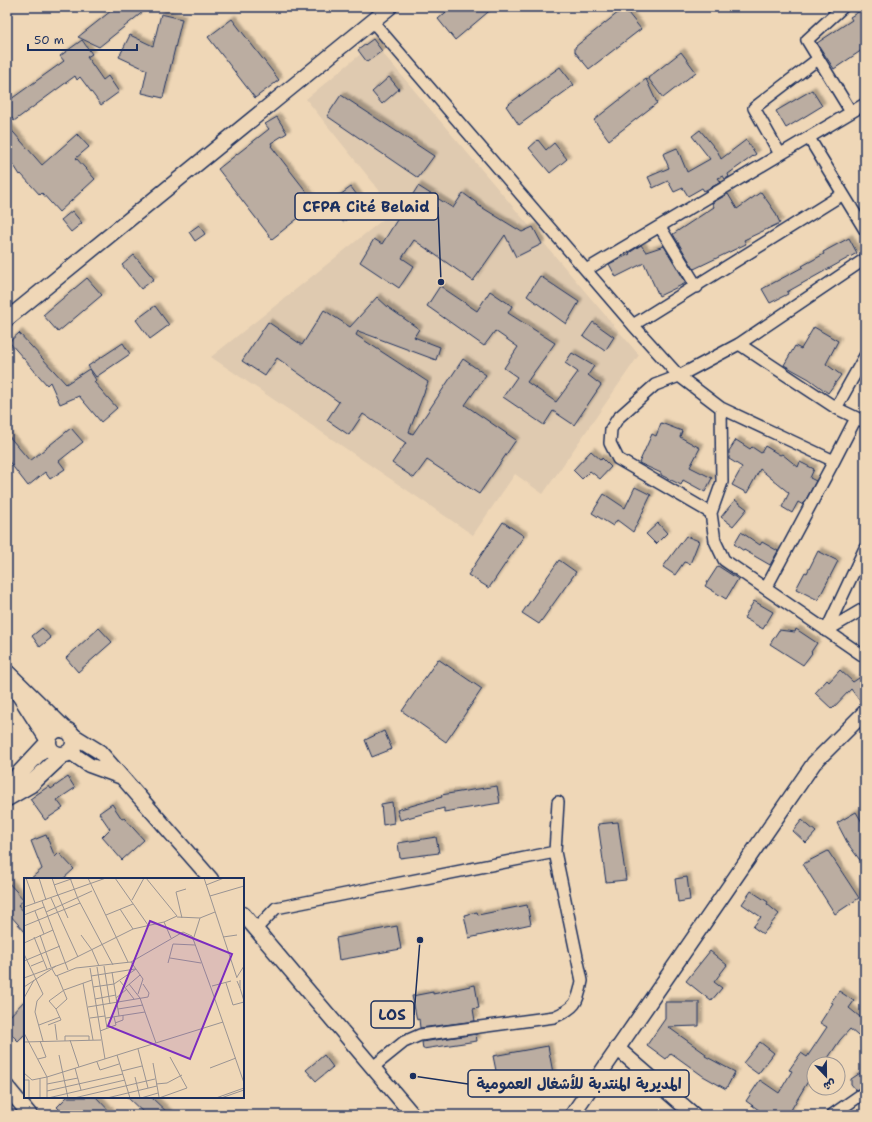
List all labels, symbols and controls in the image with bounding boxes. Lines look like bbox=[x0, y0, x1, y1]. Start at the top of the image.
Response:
scale bar bbox=[28, 26, 137, 52]
text: 50 m bbox=[34, 32, 64, 48]
callout: CFPA Cité Belaid bbox=[295, 193, 438, 220]
text: CFPA Cité Belaid bbox=[303, 197, 430, 217]
inset map bbox=[24, 878, 244, 1098]
callout: LOS bbox=[371, 1001, 414, 1028]
text: LOS bbox=[378, 1005, 406, 1025]
north arrow bbox=[806, 1056, 846, 1096]
callout: المديرية المنتدبة للأشغال العمومية bbox=[468, 1070, 689, 1097]
text: المديرية المنتدبة للأشغال العمومية bbox=[476, 1073, 682, 1094]
text: ش bbox=[821, 1076, 838, 1094]

